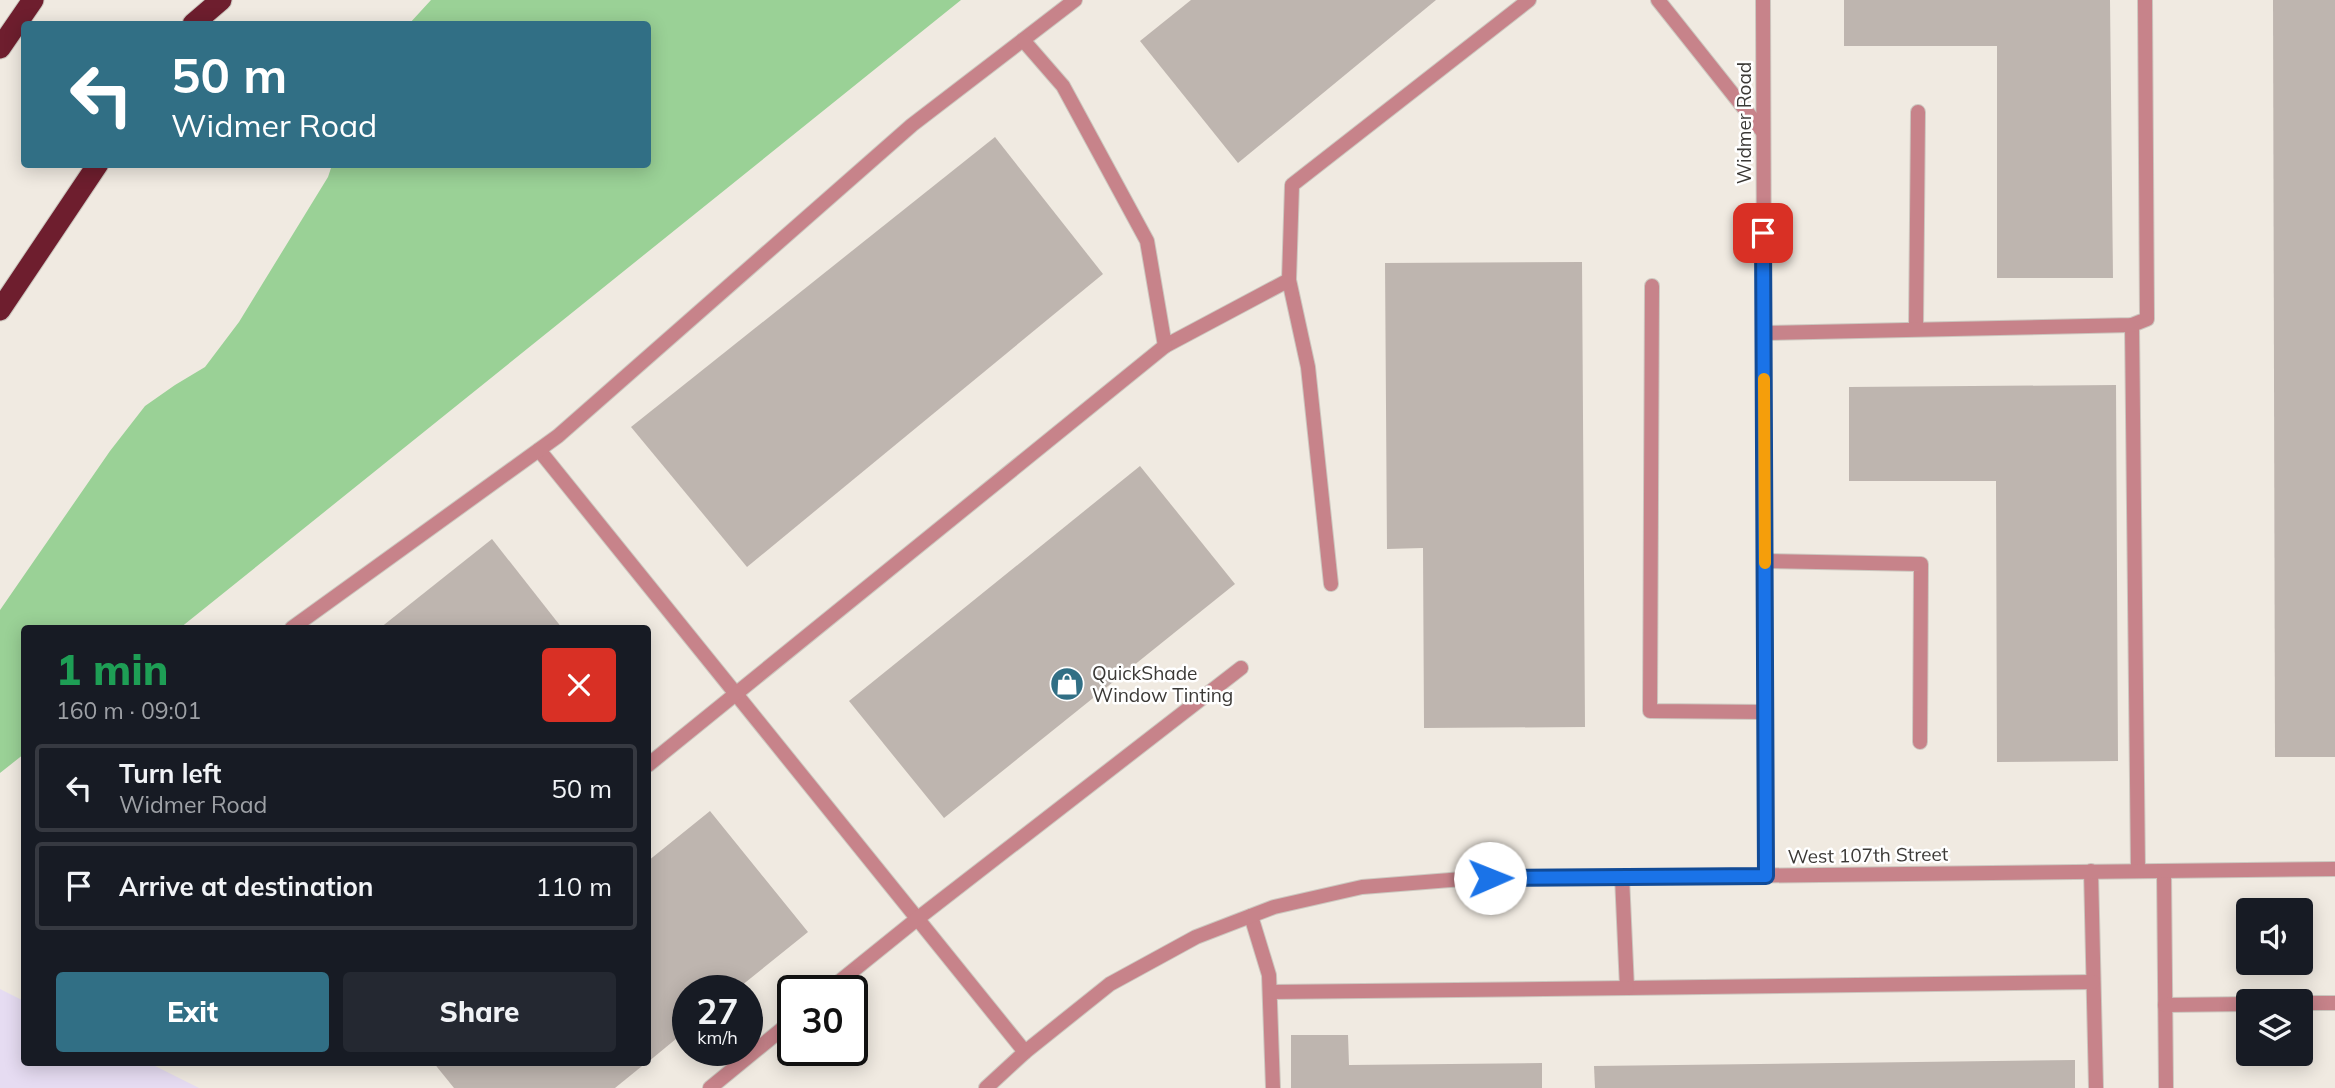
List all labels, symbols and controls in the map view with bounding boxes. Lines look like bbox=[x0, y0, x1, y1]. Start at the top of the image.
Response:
text: 50 m bbox=[171, 44, 287, 105]
icon: left bbox=[56, 49, 147, 140]
street label: Widmer Road bbox=[1732, 62, 1756, 184]
text: Widmer Road bbox=[171, 105, 377, 145]
pin bbox=[1733, 203, 1793, 263]
icon: arrive bbox=[1744, 214, 1782, 252]
text: 1 min bbox=[56, 643, 169, 696]
button: close bbox=[542, 648, 616, 722]
place label: QuickShade Window Tinting bbox=[1092, 661, 1233, 707]
shop icon: QuickShade Window Tinting bbox=[1048, 665, 1086, 703]
text: 160 m · 09:01 bbox=[56, 696, 201, 725]
text: Turn left bbox=[119, 757, 221, 790]
icon: left bbox=[60, 769, 98, 807]
text: 50 m bbox=[551, 772, 612, 805]
text: Widmer Road bbox=[119, 790, 267, 819]
position arrow bbox=[1453, 841, 1527, 915]
street label: West 107th Street bbox=[1787, 842, 1949, 868]
icon: arrive bbox=[60, 867, 98, 905]
text: Arrive at destination bbox=[119, 870, 374, 903]
text: 110 m bbox=[536, 870, 612, 903]
map controls bbox=[2236, 898, 2313, 1066]
button: sound bbox=[2236, 898, 2313, 975]
button: Exit bbox=[56, 972, 329, 1052]
button: Share bbox=[343, 972, 616, 1052]
speed limit sign: 30 bbox=[777, 975, 868, 1066]
text: 27 bbox=[696, 989, 739, 1033]
button: layers bbox=[2236, 989, 2313, 1066]
text: km/h bbox=[697, 1026, 738, 1049]

